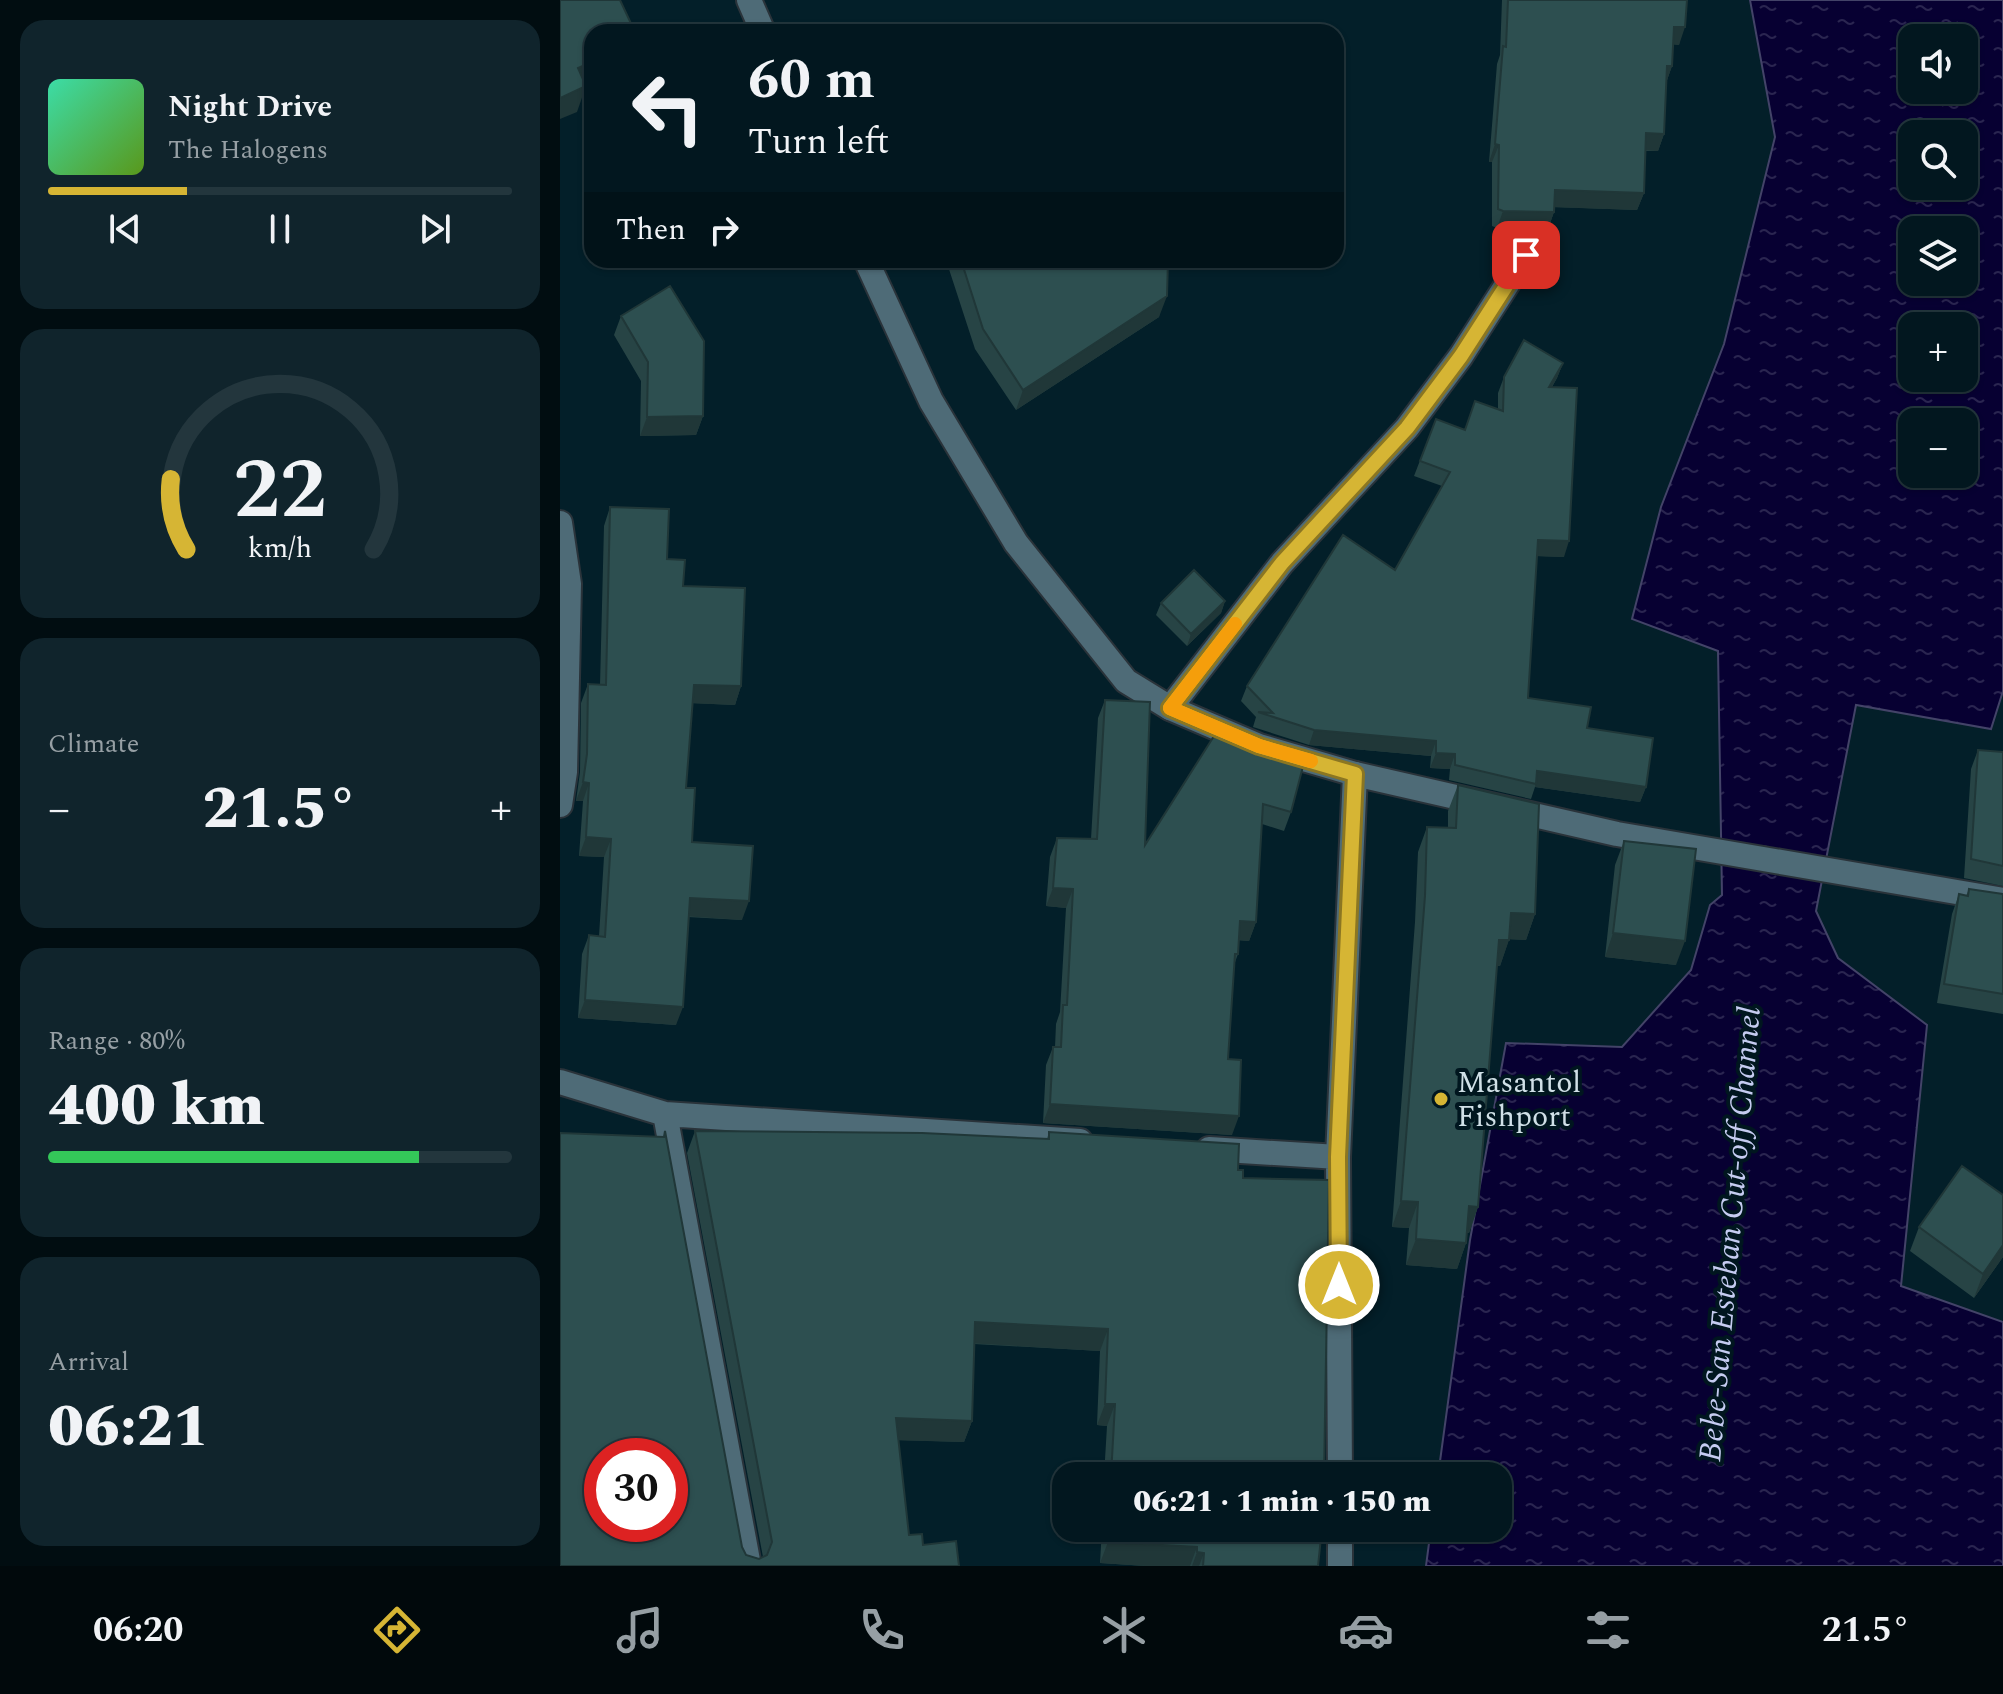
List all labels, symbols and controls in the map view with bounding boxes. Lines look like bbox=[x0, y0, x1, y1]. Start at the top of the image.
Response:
map controls bbox=[1898, 24, 1978, 488]
button: sound bbox=[1898, 24, 1978, 104]
text: 60 m bbox=[748, 38, 875, 123]
icon: left bbox=[616, 56, 720, 160]
text: Night Drive bbox=[168, 84, 332, 130]
text: Turn left bbox=[748, 115, 889, 170]
button: search bbox=[1898, 120, 1978, 200]
text: The Halogens bbox=[168, 130, 328, 170]
icon: previous bbox=[103, 207, 147, 251]
icon: pause bbox=[258, 207, 302, 251]
icon: next bbox=[413, 207, 457, 251]
text: Then bbox=[616, 207, 686, 253]
icon: right bbox=[702, 208, 746, 252]
button: layers bbox=[1898, 216, 1978, 296]
pin bbox=[1492, 221, 1560, 289]
icon: arrive bbox=[1504, 233, 1548, 277]
button: + bbox=[1898, 312, 1978, 392]
button: − bbox=[1898, 408, 1978, 488]
text: 22 bbox=[233, 427, 327, 554]
text: km/h bbox=[248, 527, 312, 570]
text: Climate bbox=[48, 724, 139, 764]
text: 21.5° bbox=[203, 763, 357, 855]
text: − bbox=[48, 776, 70, 843]
text: + bbox=[490, 776, 512, 843]
water label: Bebe-San Esteban Cut-off Channel bbox=[1686, 1005, 1775, 1464]
text: Range · 80% bbox=[48, 1021, 185, 1061]
text: 400 km bbox=[48, 1060, 265, 1152]
place label: Masantol Fishport bbox=[1457, 1060, 1581, 1140]
marker: Masantol Fishport bbox=[1432, 1090, 1450, 1108]
position arrow bbox=[1297, 1243, 1381, 1327]
text: Arrival bbox=[48, 1342, 129, 1382]
text: 06:21 bbox=[48, 1381, 209, 1473]
speed limit sign: 30 bbox=[584, 1438, 688, 1542]
text: 06:21 · 1 min · 150 m bbox=[1133, 1479, 1431, 1525]
icon: directions bbox=[369, 1602, 425, 1658]
icon: music bbox=[612, 1602, 668, 1658]
icon: phone bbox=[854, 1602, 910, 1658]
icon: climate bbox=[1096, 1602, 1152, 1658]
icon: car bbox=[1338, 1602, 1394, 1658]
icon: filters bbox=[1580, 1602, 1636, 1658]
text: 06:20 bbox=[93, 1603, 183, 1658]
text: 21.5° bbox=[1822, 1603, 1910, 1658]

